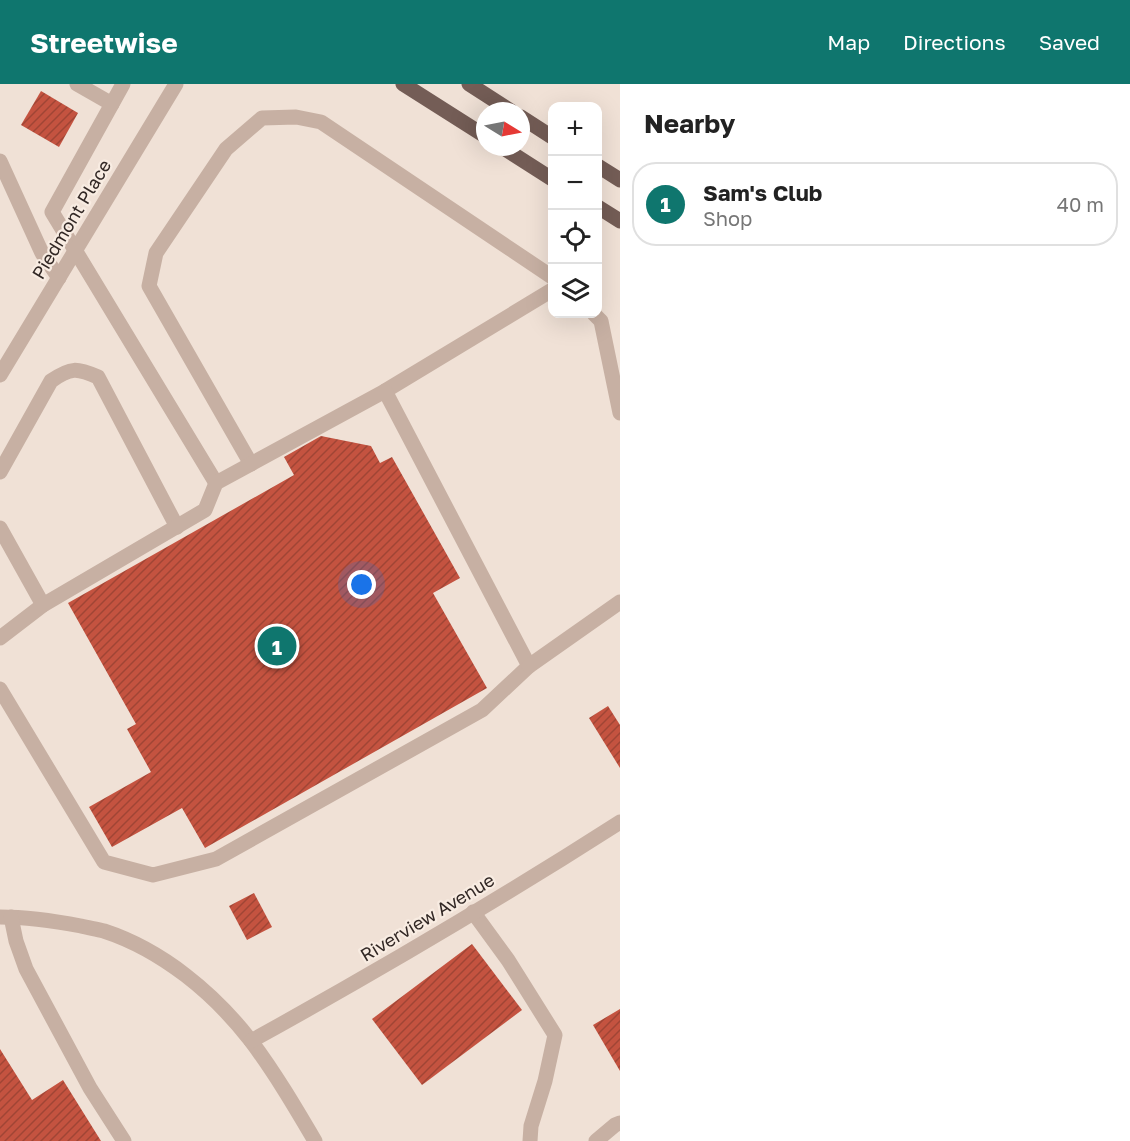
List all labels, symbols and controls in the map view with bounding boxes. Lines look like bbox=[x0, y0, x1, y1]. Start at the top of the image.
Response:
text: Streetwise bbox=[30, 26, 178, 59]
text: Map bbox=[827, 29, 870, 55]
text: Directions bbox=[903, 29, 1006, 55]
text: Saved bbox=[1039, 29, 1100, 55]
north arrow bbox=[476, 102, 530, 156]
map controls bbox=[548, 102, 602, 318]
button: + bbox=[548, 102, 602, 156]
text: Nearby bbox=[644, 108, 735, 139]
street label: Piedmont Place bbox=[27, 155, 115, 283]
button: − bbox=[548, 156, 602, 210]
text: Sam's Club bbox=[703, 179, 822, 206]
text: 1 bbox=[660, 192, 671, 216]
text: 40 m bbox=[1057, 192, 1104, 216]
text: Shop bbox=[703, 206, 752, 230]
button: locate bbox=[548, 210, 602, 264]
button: layers bbox=[548, 264, 602, 318]
your location bbox=[347, 570, 376, 599]
pin: 1 bbox=[258, 624, 296, 668]
street label: Riverview Avenue bbox=[356, 868, 498, 966]

